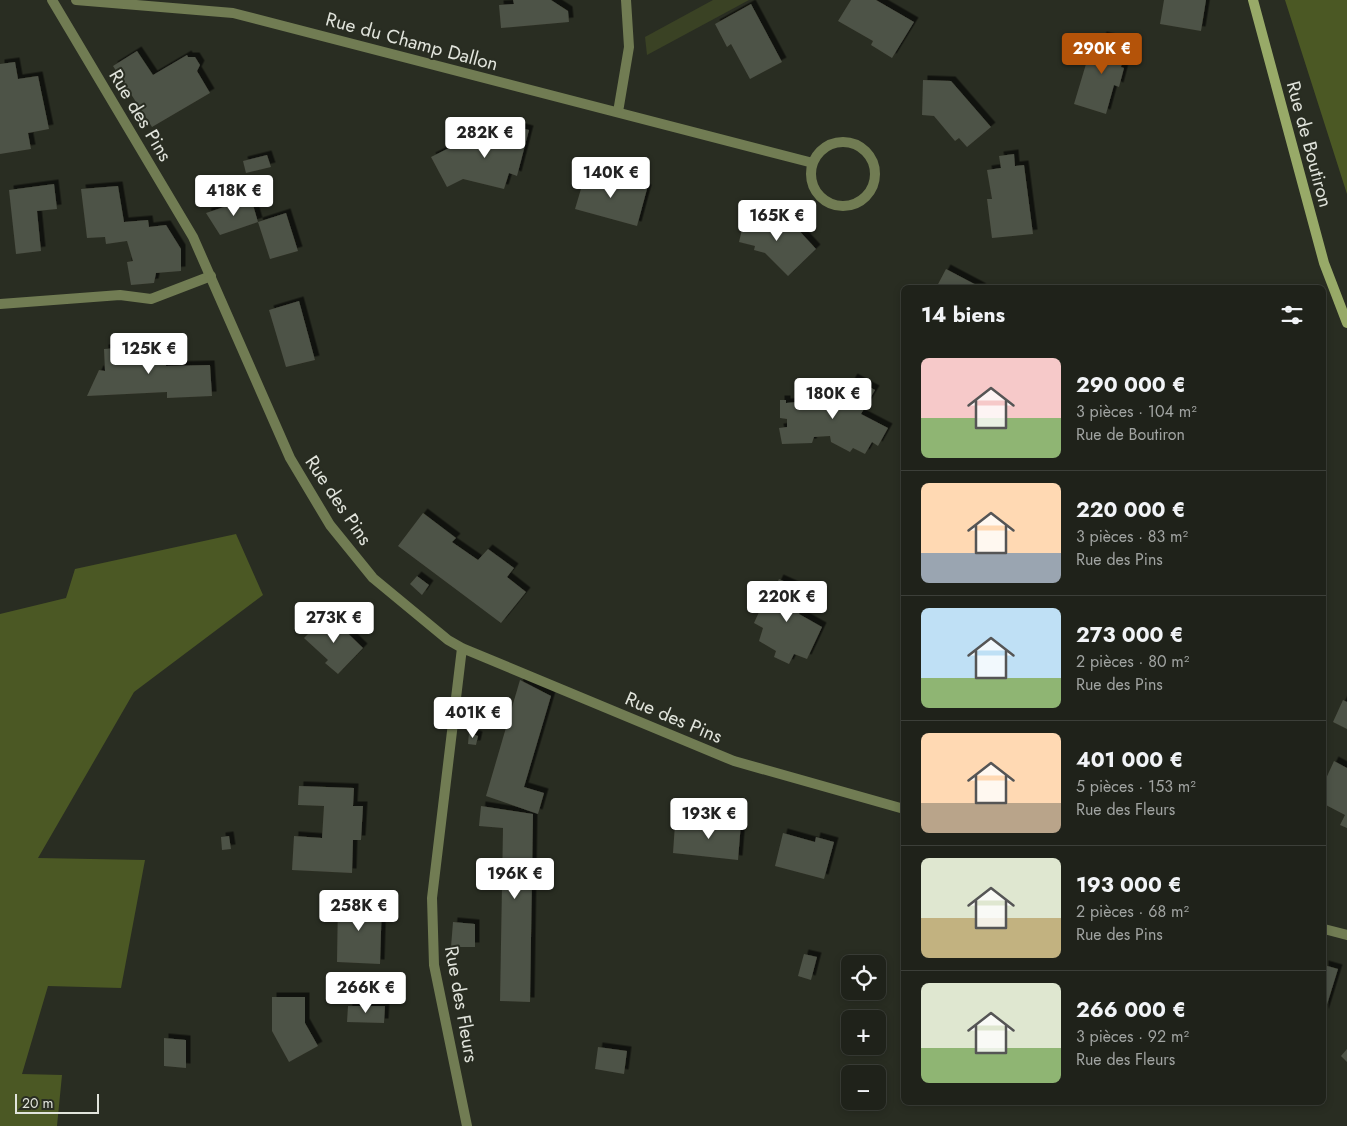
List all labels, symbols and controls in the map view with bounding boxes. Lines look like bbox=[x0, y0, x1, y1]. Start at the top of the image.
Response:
street label: Rue du Champ Dallon bbox=[323, 6, 501, 77]
pin: 290K € bbox=[1061, 32, 1143, 75]
text: 290K € bbox=[1073, 37, 1131, 60]
street label: Rue des Pins bbox=[102, 64, 179, 167]
street label: Rue de Boutiron bbox=[1280, 78, 1339, 210]
pin: 282K € bbox=[444, 116, 526, 159]
text: 282K € bbox=[456, 121, 514, 144]
pin: 140K € bbox=[570, 156, 652, 199]
text: 140K € bbox=[583, 161, 639, 184]
pin: 418K € bbox=[193, 174, 275, 217]
text: 418K € bbox=[206, 179, 262, 202]
pin: 165K € bbox=[736, 200, 818, 242]
text: 165K € bbox=[749, 204, 805, 227]
text: 14 biens bbox=[921, 300, 1005, 330]
icon: filters bbox=[1278, 301, 1306, 329]
pin: 125K € bbox=[108, 332, 190, 375]
text: 125K € bbox=[121, 337, 177, 360]
text: 290 000 € bbox=[1076, 370, 1186, 400]
pin: 180K € bbox=[792, 378, 874, 420]
icon: home bbox=[961, 378, 1021, 438]
text: 180K € bbox=[805, 382, 861, 405]
text: 3 pièces · 104 m² bbox=[1076, 400, 1197, 423]
text: Rue de Boutiron bbox=[1076, 423, 1185, 446]
street label: Rue des Pins bbox=[299, 450, 379, 551]
text: 220 000 € bbox=[1076, 495, 1186, 525]
icon: home bbox=[961, 503, 1021, 563]
text: 3 pièces · 83 m² bbox=[1076, 525, 1188, 548]
text: Rue des Pins bbox=[1076, 548, 1163, 571]
pin: 220K € bbox=[746, 580, 828, 623]
text: 220K € bbox=[758, 585, 816, 608]
pin: 273K € bbox=[293, 602, 375, 644]
text: 273K € bbox=[306, 606, 362, 629]
text: 273 000 € bbox=[1076, 620, 1184, 650]
icon: home bbox=[961, 628, 1021, 688]
text: 2 pièces · 80 m² bbox=[1076, 650, 1189, 673]
text: Rue des Pins bbox=[1076, 673, 1163, 696]
street label: Rue des Pins bbox=[621, 685, 727, 750]
pin: 401K € bbox=[432, 696, 514, 739]
text: 401K € bbox=[445, 701, 501, 724]
text: 401 000 € bbox=[1076, 745, 1183, 775]
icon: home bbox=[961, 753, 1021, 813]
text: 5 pièces · 153 m² bbox=[1076, 775, 1196, 798]
pin: 193K € bbox=[668, 798, 750, 840]
text: Rue des Fleurs bbox=[1076, 798, 1175, 821]
text: 193K € bbox=[681, 802, 737, 825]
pin: 196K € bbox=[474, 858, 556, 900]
text: 196K € bbox=[487, 862, 543, 885]
text: 193 000 € bbox=[1076, 870, 1182, 900]
icon: home bbox=[961, 878, 1021, 938]
pin: 258K € bbox=[318, 890, 400, 932]
text: 258K € bbox=[330, 894, 388, 917]
text: 2 pièces · 68 m² bbox=[1076, 900, 1189, 923]
text: Rue des Pins bbox=[1076, 923, 1163, 946]
street label: Rue des Fleurs bbox=[438, 944, 485, 1065]
map controls bbox=[841, 955, 886, 1110]
button: locate bbox=[841, 955, 886, 1000]
pin: 266K € bbox=[325, 972, 407, 1014]
text: 266K € bbox=[337, 976, 395, 999]
text: 266 000 € bbox=[1076, 995, 1186, 1025]
icon: home bbox=[961, 1003, 1021, 1063]
button: + bbox=[841, 1010, 886, 1055]
text: 3 pièces · 92 m² bbox=[1076, 1025, 1189, 1048]
text: Rue des Fleurs bbox=[1076, 1048, 1175, 1071]
button: − bbox=[841, 1065, 886, 1110]
scale bar bbox=[15, 1091, 99, 1114]
text: 20 m bbox=[22, 1093, 54, 1113]

